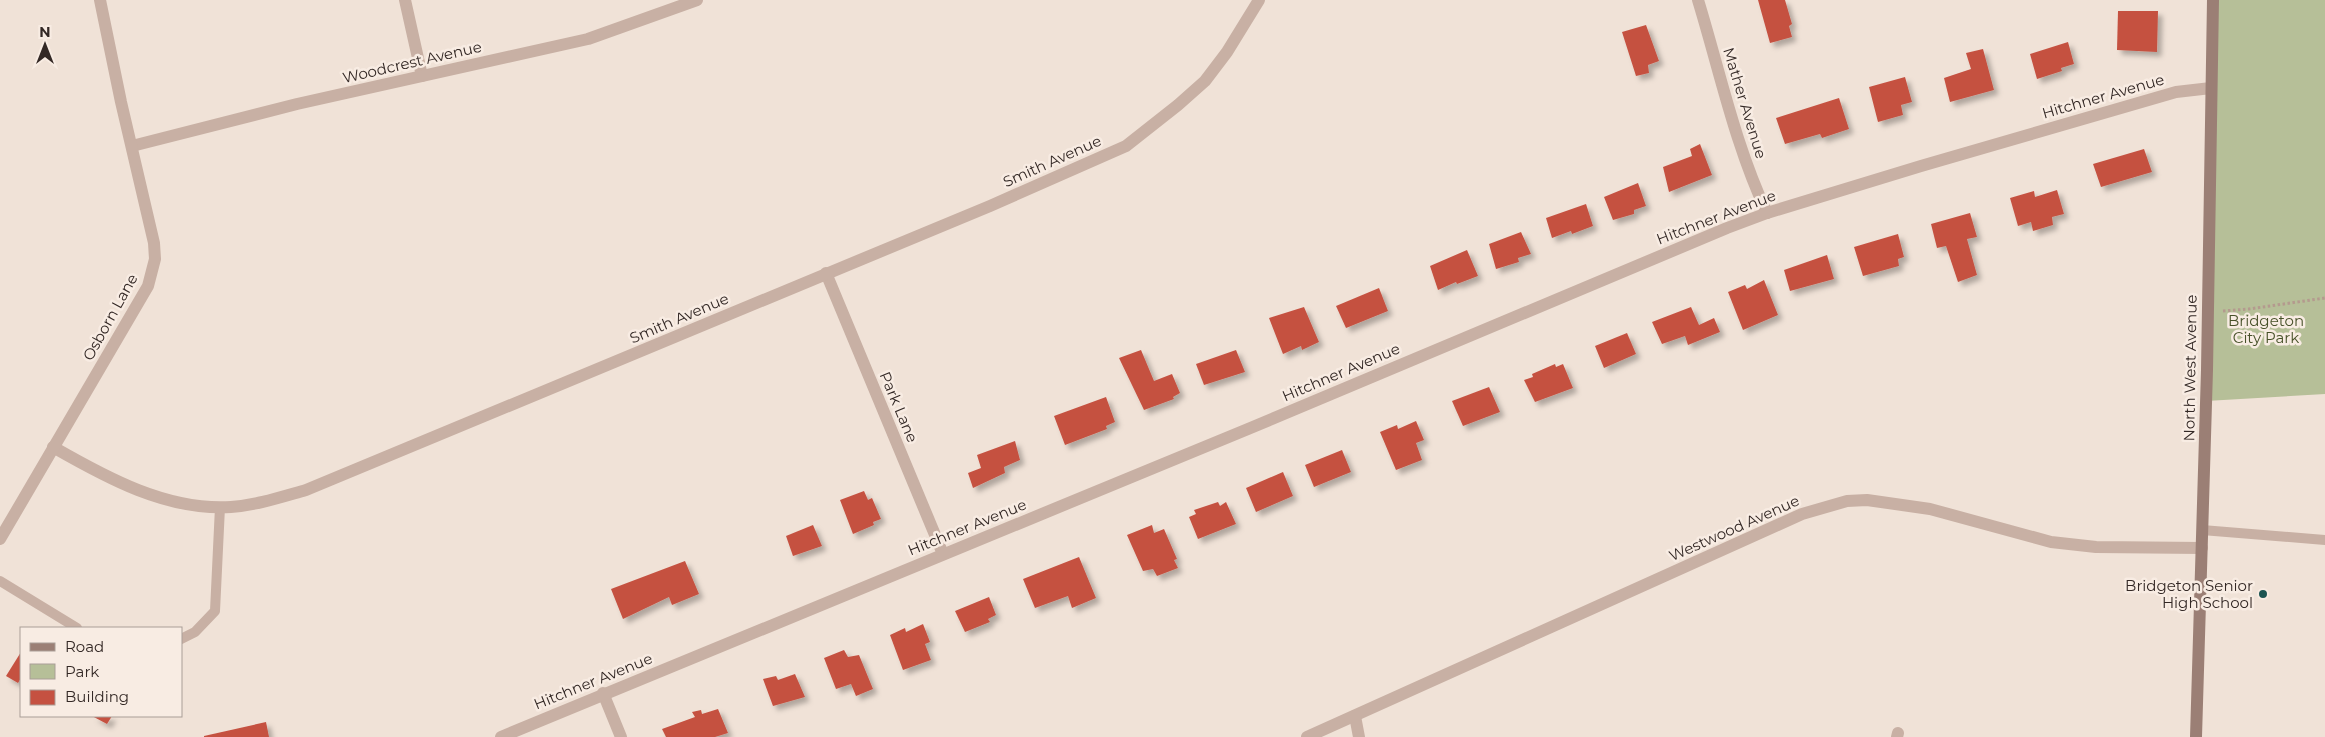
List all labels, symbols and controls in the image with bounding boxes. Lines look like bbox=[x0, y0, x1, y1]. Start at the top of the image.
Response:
north arrow bbox=[20, 20, 70, 70]
text: N bbox=[39, 23, 51, 41]
street label: Woodcrest Avenue bbox=[341, 37, 483, 87]
street label: Mather Avenue bbox=[1719, 45, 1771, 161]
street label: Hitchner Avenue bbox=[2040, 69, 2166, 123]
street label: Smith Avenue bbox=[1000, 131, 1104, 191]
street label: Hitchner Avenue bbox=[1654, 186, 1778, 248]
street label: Osborn Lane bbox=[78, 270, 142, 364]
street label: Smith Avenue bbox=[627, 289, 731, 347]
street label: North West Avenue bbox=[2179, 294, 2201, 442]
park label: Bridgeton City Park bbox=[2228, 311, 2304, 347]
street label: Hitchner Avenue bbox=[1279, 339, 1403, 405]
street label: Park Lane bbox=[876, 369, 922, 445]
street label: Westwood Avenue bbox=[1666, 491, 1802, 565]
street label: Hitchner Avenue bbox=[905, 495, 1029, 559]
place label: Bridgeton Senior High School bbox=[2125, 576, 2253, 612]
marker: Bridgeton Senior High School bbox=[2257, 588, 2269, 600]
legend bbox=[20, 627, 182, 717]
text: Road bbox=[65, 637, 104, 656]
street label: Hitchner Avenue bbox=[531, 649, 655, 713]
text: Park bbox=[65, 662, 99, 681]
text: Building bbox=[65, 687, 129, 706]

